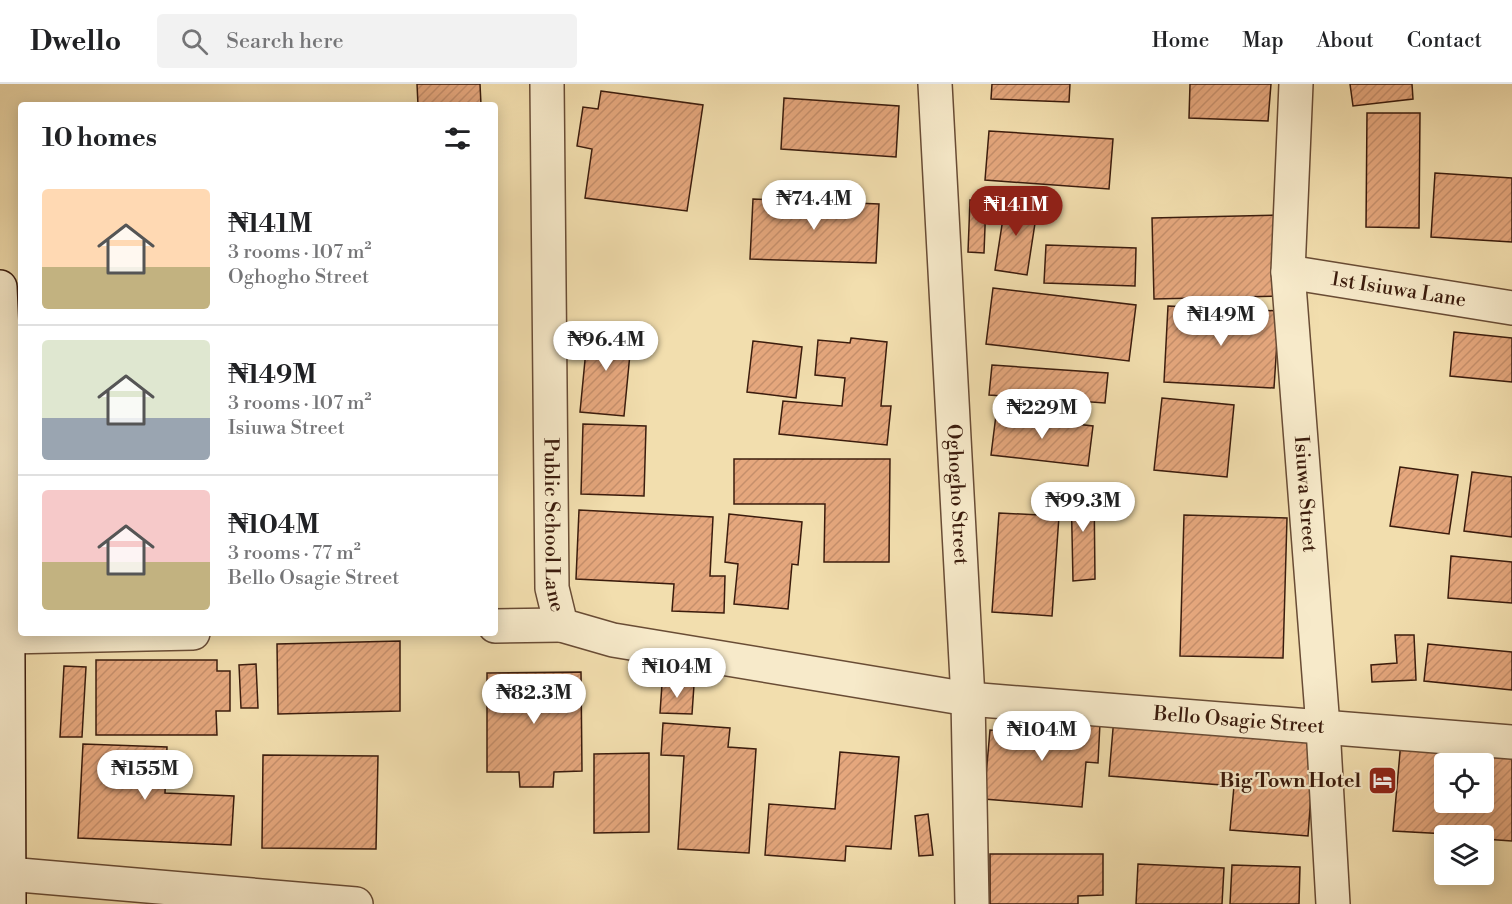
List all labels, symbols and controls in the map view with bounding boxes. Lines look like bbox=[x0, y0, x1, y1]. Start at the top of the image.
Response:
search box bbox=[157, 14, 577, 68]
text: Dwello bbox=[30, 24, 121, 59]
icon: search bbox=[178, 25, 211, 58]
text: Search here bbox=[226, 28, 344, 55]
text: Home bbox=[1152, 28, 1209, 54]
text: Map bbox=[1242, 28, 1284, 54]
text: About bbox=[1317, 28, 1374, 54]
text: Contact bbox=[1407, 28, 1482, 54]
text: 10 homes bbox=[42, 122, 157, 154]
icon: filters bbox=[441, 122, 474, 155]
pin: ₦74.4M bbox=[765, 180, 863, 231]
pin: ₦141M bbox=[974, 186, 1058, 237]
text: ₦74.4M bbox=[776, 187, 852, 212]
text: ₦141M bbox=[984, 193, 1048, 218]
text: ₦141M bbox=[228, 208, 312, 240]
icon: home bbox=[90, 213, 162, 285]
text: 3 rooms · 107 m² bbox=[228, 240, 372, 265]
text: Oghogho Street bbox=[228, 265, 369, 290]
street label: 1st Isiuwa Lane bbox=[1329, 267, 1468, 313]
pin: ₦149M bbox=[1179, 296, 1263, 347]
text: ₦149M bbox=[1187, 303, 1255, 328]
pin: ₦96.4M bbox=[557, 321, 655, 372]
text: ₦96.4M bbox=[567, 328, 645, 353]
text: ₦149M bbox=[228, 359, 317, 391]
icon: home bbox=[90, 364, 162, 436]
pin: ₦229M bbox=[1000, 389, 1084, 440]
text: 3 rooms · 107 m² bbox=[228, 391, 372, 416]
text: ₦229M bbox=[1007, 396, 1078, 421]
text: Isiuwa Street bbox=[228, 416, 345, 441]
street label: Oghogho Street bbox=[941, 423, 973, 566]
street label: Isiuwa Street bbox=[1288, 435, 1322, 553]
street label: Public School Lane bbox=[538, 437, 570, 615]
pin: ₦99.3M bbox=[1034, 482, 1132, 533]
text: ₦99.3M bbox=[1045, 489, 1121, 514]
text: ₦104M bbox=[228, 509, 319, 541]
icon: home bbox=[90, 514, 162, 586]
text: 3 rooms · 77 m² bbox=[228, 541, 361, 566]
text: Bello Osagie Street bbox=[228, 566, 399, 591]
pin: ₦104M bbox=[635, 648, 719, 699]
text: ₦104M bbox=[642, 655, 712, 680]
pin: ₦82.3M bbox=[485, 674, 583, 725]
text: ₦82.3M bbox=[496, 681, 572, 706]
street label: Bello Osagie Street bbox=[1152, 701, 1326, 740]
pin: ₦104M bbox=[1000, 711, 1084, 762]
text: ₦104M bbox=[1007, 718, 1077, 743]
pin: ₦155M bbox=[103, 750, 187, 801]
map controls bbox=[1434, 753, 1494, 885]
button: locate bbox=[1434, 753, 1494, 813]
text: ₦155M bbox=[111, 757, 179, 782]
hotel icon: Big Town Hotel bbox=[1366, 765, 1398, 797]
place label: Big Town Hotel bbox=[1219, 769, 1361, 794]
button: layers bbox=[1434, 825, 1494, 885]

